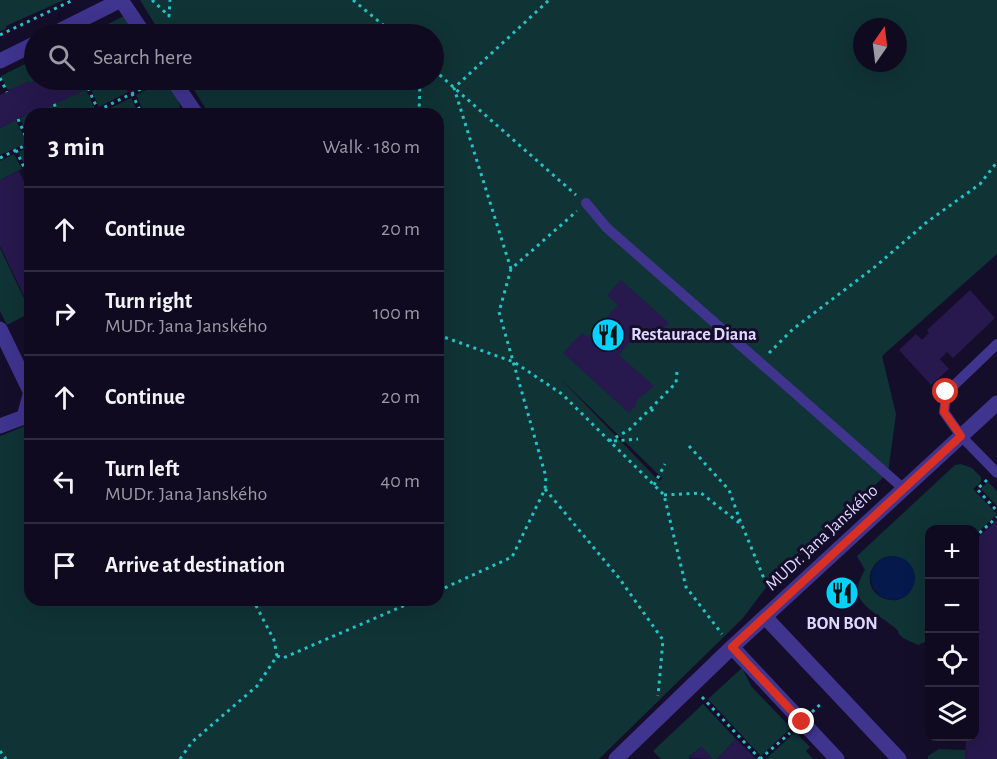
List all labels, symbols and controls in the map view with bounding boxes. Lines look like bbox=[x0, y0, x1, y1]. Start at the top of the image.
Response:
north arrow bbox=[853, 18, 907, 72]
search box bbox=[24, 24, 444, 90]
icon: search bbox=[45, 41, 78, 74]
text: Search here bbox=[93, 46, 192, 68]
text: 3 min bbox=[48, 134, 105, 160]
text: Walk · 180 m bbox=[323, 137, 420, 157]
icon: ahead bbox=[48, 213, 81, 246]
text: Continue bbox=[105, 218, 185, 240]
text: 20 m bbox=[381, 219, 420, 239]
text: Turn right bbox=[105, 290, 192, 312]
icon: right bbox=[48, 297, 81, 330]
text: 100 m bbox=[373, 303, 420, 323]
text: MUDr. Jana Janského bbox=[105, 316, 267, 336]
restaurant icon: Restaurace Diana bbox=[590, 317, 626, 353]
place label: Restaurace Diana bbox=[631, 326, 757, 344]
route start bbox=[932, 378, 958, 404]
icon: ahead bbox=[48, 381, 81, 414]
text: Continue bbox=[105, 386, 185, 408]
text: 20 m bbox=[381, 387, 420, 407]
text: Turn left bbox=[105, 458, 179, 480]
icon: left bbox=[48, 465, 81, 498]
text: 40 m bbox=[381, 471, 420, 491]
street label: MUDr. Jana Janského bbox=[762, 481, 882, 594]
text: MUDr. Jana Janského bbox=[105, 484, 267, 504]
map controls bbox=[925, 525, 979, 741]
button: + bbox=[925, 525, 979, 579]
icon: arrive bbox=[48, 549, 81, 582]
text: Arrive at destination bbox=[105, 554, 285, 576]
restaurant icon: BON BON bbox=[824, 575, 860, 611]
button: − bbox=[925, 579, 979, 633]
place label: BON BON bbox=[806, 615, 878, 633]
button: locate bbox=[925, 633, 979, 687]
button: layers bbox=[925, 687, 979, 741]
route end bbox=[788, 708, 814, 734]

